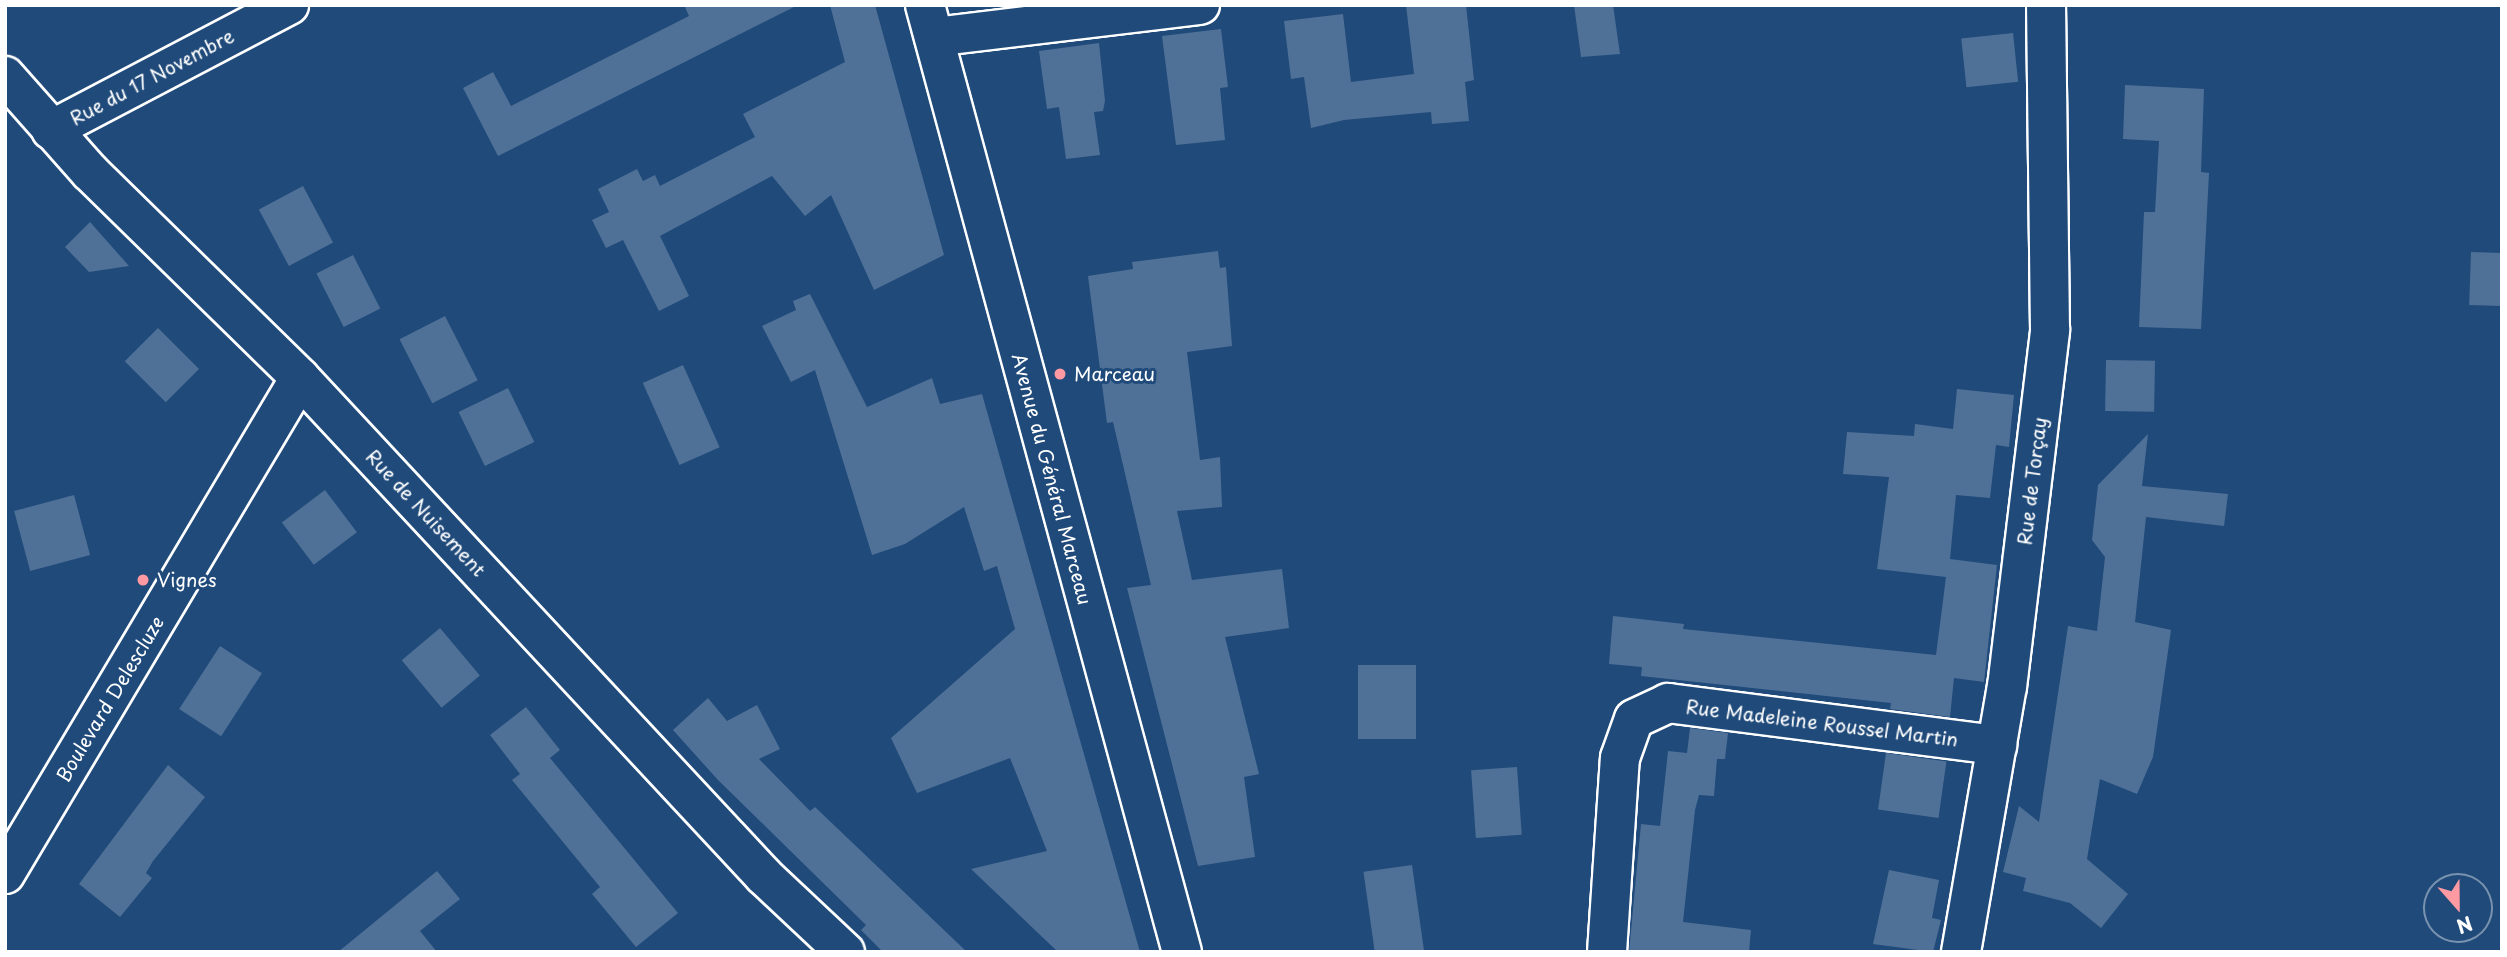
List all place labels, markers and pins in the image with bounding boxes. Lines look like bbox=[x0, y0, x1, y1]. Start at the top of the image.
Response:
place label: Marceau bbox=[1074, 363, 1155, 385]
marker: Marceau bbox=[1052, 366, 1068, 382]
place label: Vignes bbox=[157, 569, 217, 591]
marker: Vignes bbox=[135, 572, 151, 588]

